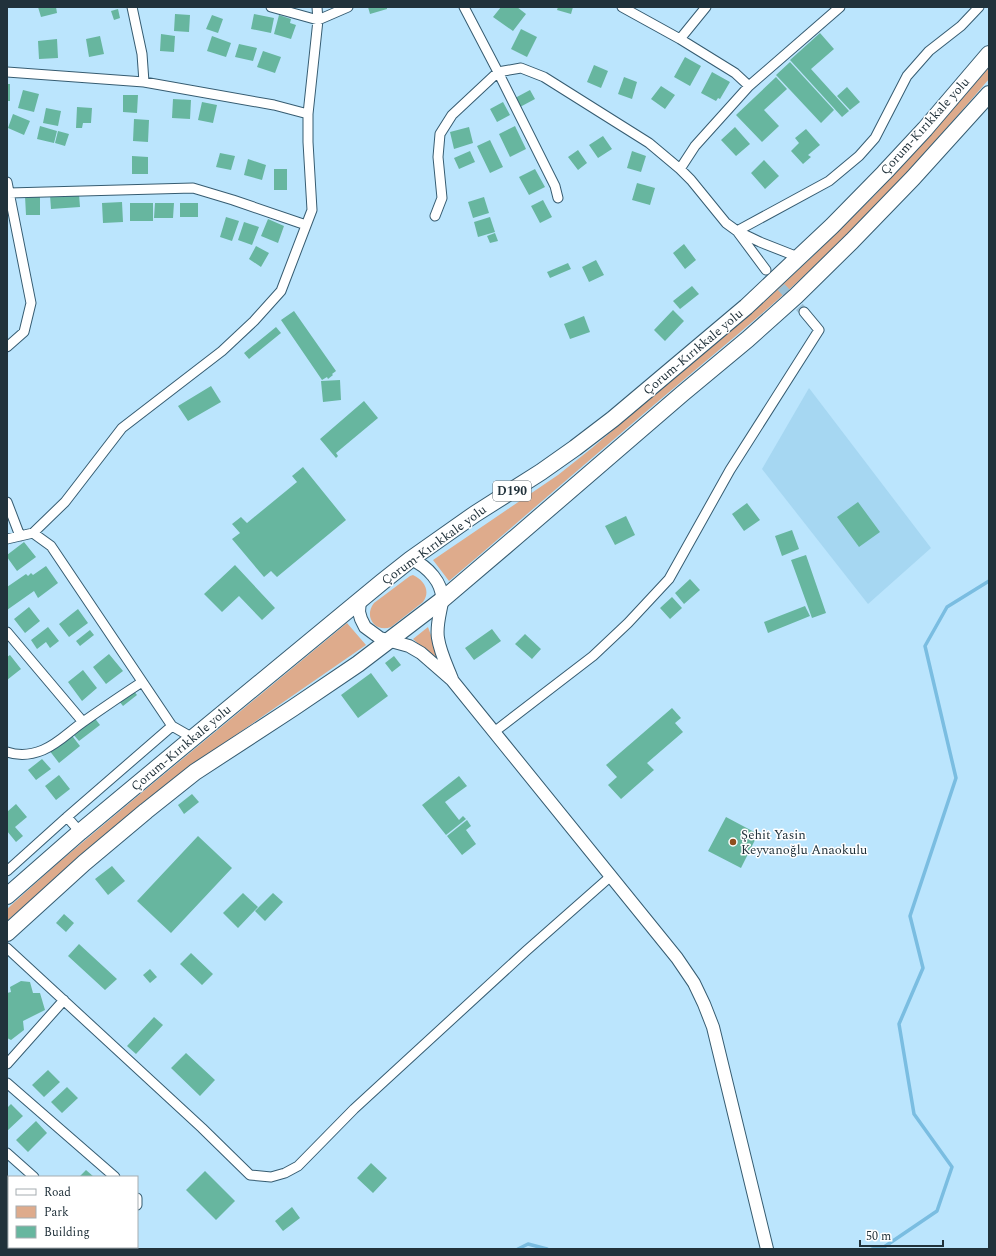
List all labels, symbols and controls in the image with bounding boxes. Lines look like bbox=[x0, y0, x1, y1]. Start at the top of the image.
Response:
street label: Çorum-Kırıkkale yolu bbox=[876, 73, 974, 179]
street label: Çorum-Kırıkkale yolu bbox=[638, 304, 748, 400]
road number: D190 bbox=[493, 481, 531, 501]
street label: Çorum-Kırıkkale yolu bbox=[377, 500, 491, 590]
street label: Çorum-Kırıkkale yolu bbox=[126, 700, 236, 796]
place label: Şehit Yasin Keyvanoğlu Anaokulu bbox=[741, 825, 867, 860]
marker: Şehit Yasin Keyvanoğlu Anaokulu bbox=[728, 837, 738, 847]
legend bbox=[8, 1176, 138, 1248]
text: Road bbox=[44, 1183, 71, 1202]
text: Park bbox=[44, 1203, 69, 1222]
scale bar bbox=[860, 1222, 943, 1248]
text: Building bbox=[44, 1223, 90, 1242]
text: 50 m bbox=[866, 1227, 891, 1246]

